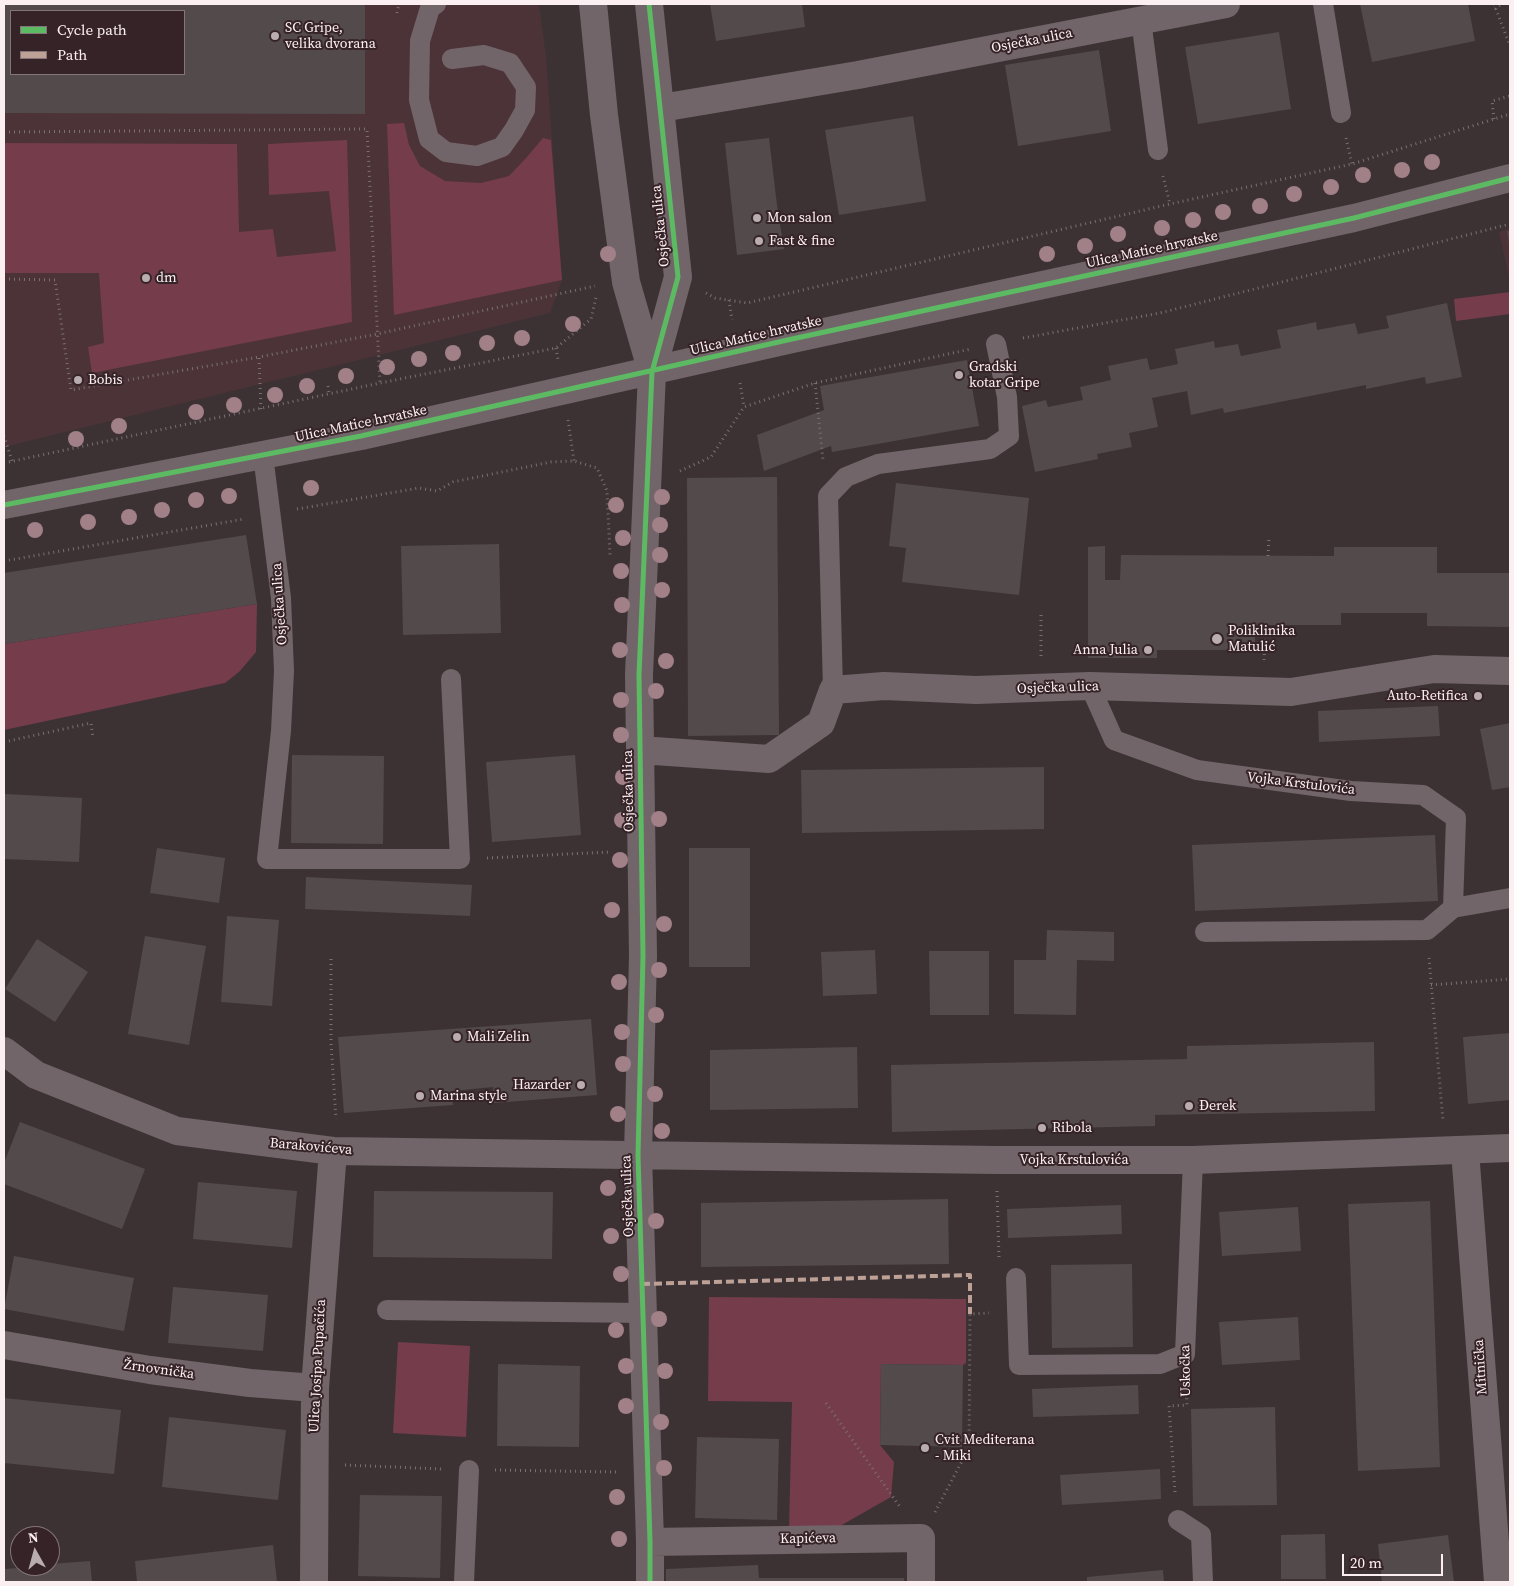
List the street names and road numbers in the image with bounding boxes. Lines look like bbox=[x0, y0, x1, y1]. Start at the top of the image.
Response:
street label: Osječka ulica bbox=[990, 25, 1074, 57]
street label: Osječka ulica bbox=[648, 184, 674, 268]
street label: Ulica Matice hrvatske bbox=[1084, 228, 1220, 272]
street label: Ulica Matice hrvatske bbox=[689, 313, 823, 359]
street label: Ulica Matice hrvatske bbox=[293, 402, 429, 446]
street label: Osječka ulica bbox=[269, 562, 291, 646]
street label: Osječka ulica bbox=[1017, 678, 1099, 698]
street label: Osječka ulica bbox=[620, 750, 638, 832]
street label: Vojka Krstulovića bbox=[1246, 769, 1356, 799]
street label: Barakovićeva bbox=[269, 1135, 353, 1159]
street label: Vojka Krstulovića bbox=[1019, 1152, 1129, 1168]
street label: Osječka ulica bbox=[618, 1155, 638, 1237]
street label: Ulica Josipa Pupačića bbox=[306, 1299, 330, 1433]
street label: Mitnička bbox=[1471, 1339, 1491, 1395]
street label: Uskočka bbox=[1177, 1345, 1195, 1397]
street label: Žrnovnička bbox=[123, 1357, 195, 1383]
street label: Kapićeva bbox=[780, 1530, 836, 1548]

